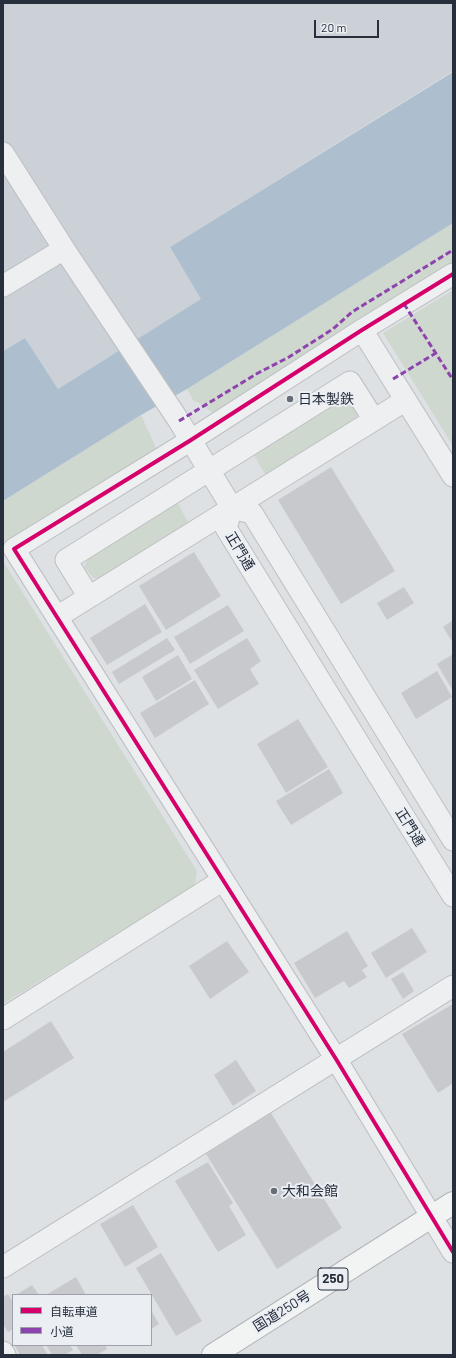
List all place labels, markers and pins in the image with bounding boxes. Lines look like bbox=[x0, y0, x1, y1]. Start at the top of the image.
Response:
place label: 日本製鉄 bbox=[298, 391, 354, 407]
marker: 日本製鉄 bbox=[285, 394, 295, 404]
place label: 大和会館 bbox=[282, 1183, 338, 1199]
marker: 大和会館 bbox=[269, 1186, 279, 1196]

